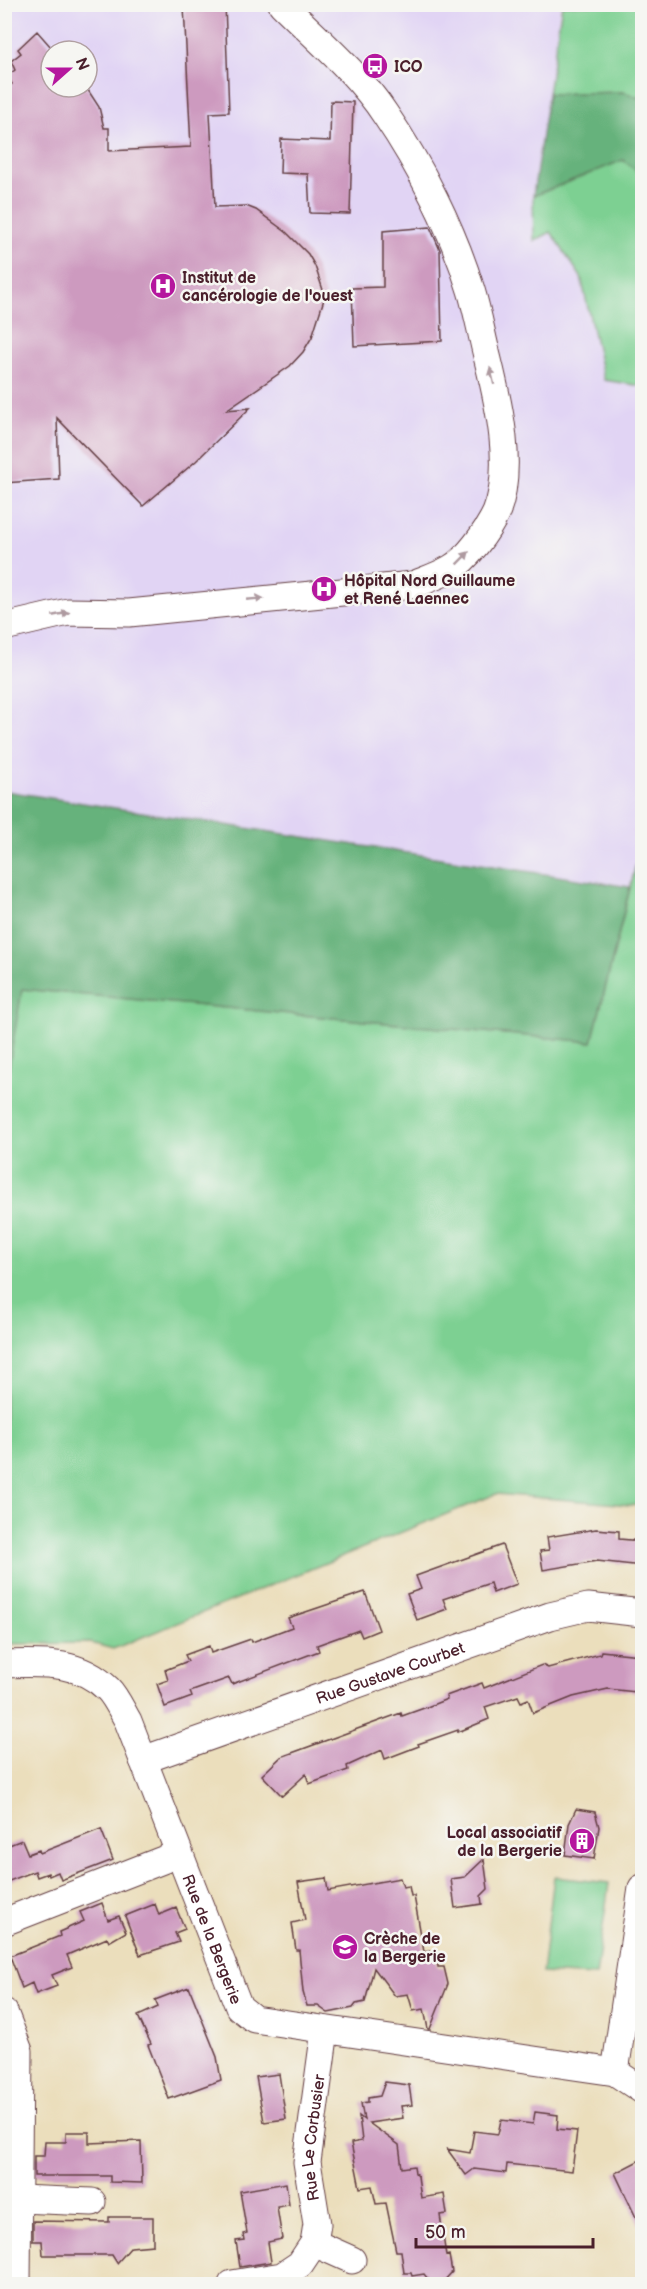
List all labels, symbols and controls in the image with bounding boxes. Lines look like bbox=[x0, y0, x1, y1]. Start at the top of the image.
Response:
north arrow bbox=[39, 39, 99, 99]
bus stop icon: ICO bbox=[360, 51, 390, 81]
text: N bbox=[71, 55, 93, 73]
place label: ICO bbox=[394, 58, 423, 77]
place label: Institut de cancérologie de l'ouest bbox=[182, 269, 354, 306]
hospital icon: Institut de cancérologie de l'ouest bbox=[148, 271, 178, 301]
one-way arrow bbox=[486, 366, 496, 385]
one-way arrow bbox=[456, 551, 470, 565]
place label: Hôpital Nord Guillaume et René Laennec bbox=[344, 572, 515, 609]
hospital icon: Hôpital Nord Guillaume et René Laennec bbox=[309, 574, 339, 604]
one-way arrow bbox=[246, 594, 265, 604]
one-way arrow bbox=[52, 609, 71, 618]
street label: Rue Gustave Courbet bbox=[314, 1639, 467, 1709]
place label: Local associatif de la Bergerie bbox=[446, 1824, 563, 1861]
building icon: Local associatif de la Bergerie bbox=[567, 1826, 597, 1856]
street label: Rue de la Bergerie bbox=[177, 1872, 245, 2008]
place label: Crèche de la Bergerie bbox=[364, 1930, 446, 1967]
school or university icon: Crèche de la Bergerie bbox=[330, 1932, 360, 1962]
street label: Rue Le Corbusier bbox=[298, 2073, 330, 2202]
scale bar bbox=[416, 2211, 593, 2249]
text: 50 m bbox=[425, 2222, 466, 2243]

